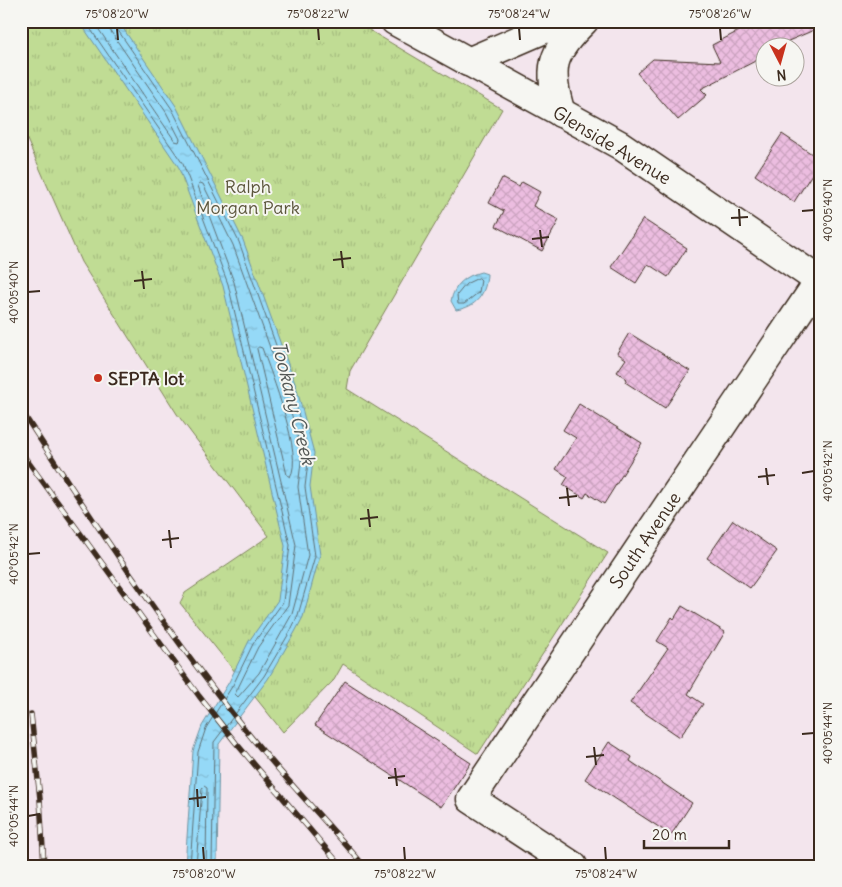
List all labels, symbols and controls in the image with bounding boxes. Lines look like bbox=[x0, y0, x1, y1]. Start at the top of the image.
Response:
text: 75°08'20"W bbox=[85, 6, 149, 21]
text: 75°08'22"W bbox=[287, 6, 349, 21]
text: 75°08'24"W bbox=[488, 6, 550, 21]
text: 75°08'26"W bbox=[689, 6, 751, 21]
north arrow bbox=[754, 38, 804, 88]
text: N bbox=[776, 65, 787, 84]
street label: Glenside Avenue bbox=[549, 101, 675, 189]
park label: Ralph Morgan Park bbox=[196, 175, 300, 219]
text: 40°05'40"N bbox=[820, 179, 835, 241]
text: 40°05'40"N bbox=[6, 261, 21, 323]
water label: Tookany Creek bbox=[267, 339, 321, 469]
place label: SEPTA lot bbox=[108, 367, 185, 390]
marker: SEPTA lot bbox=[92, 372, 104, 384]
text: 40°05'42"N bbox=[820, 440, 835, 502]
street label: South Avenue bbox=[604, 487, 686, 593]
text: 40°05'42"N bbox=[6, 523, 21, 585]
text: 40°05'44"N bbox=[820, 702, 835, 764]
text: 40°05'44"N bbox=[6, 785, 21, 847]
scale bar bbox=[644, 817, 730, 849]
text: 20 m bbox=[652, 825, 687, 844]
text: 75°08'20"W bbox=[172, 866, 236, 881]
text: 75°08'22"W bbox=[374, 866, 436, 881]
text: 75°08'24"W bbox=[575, 866, 637, 881]

